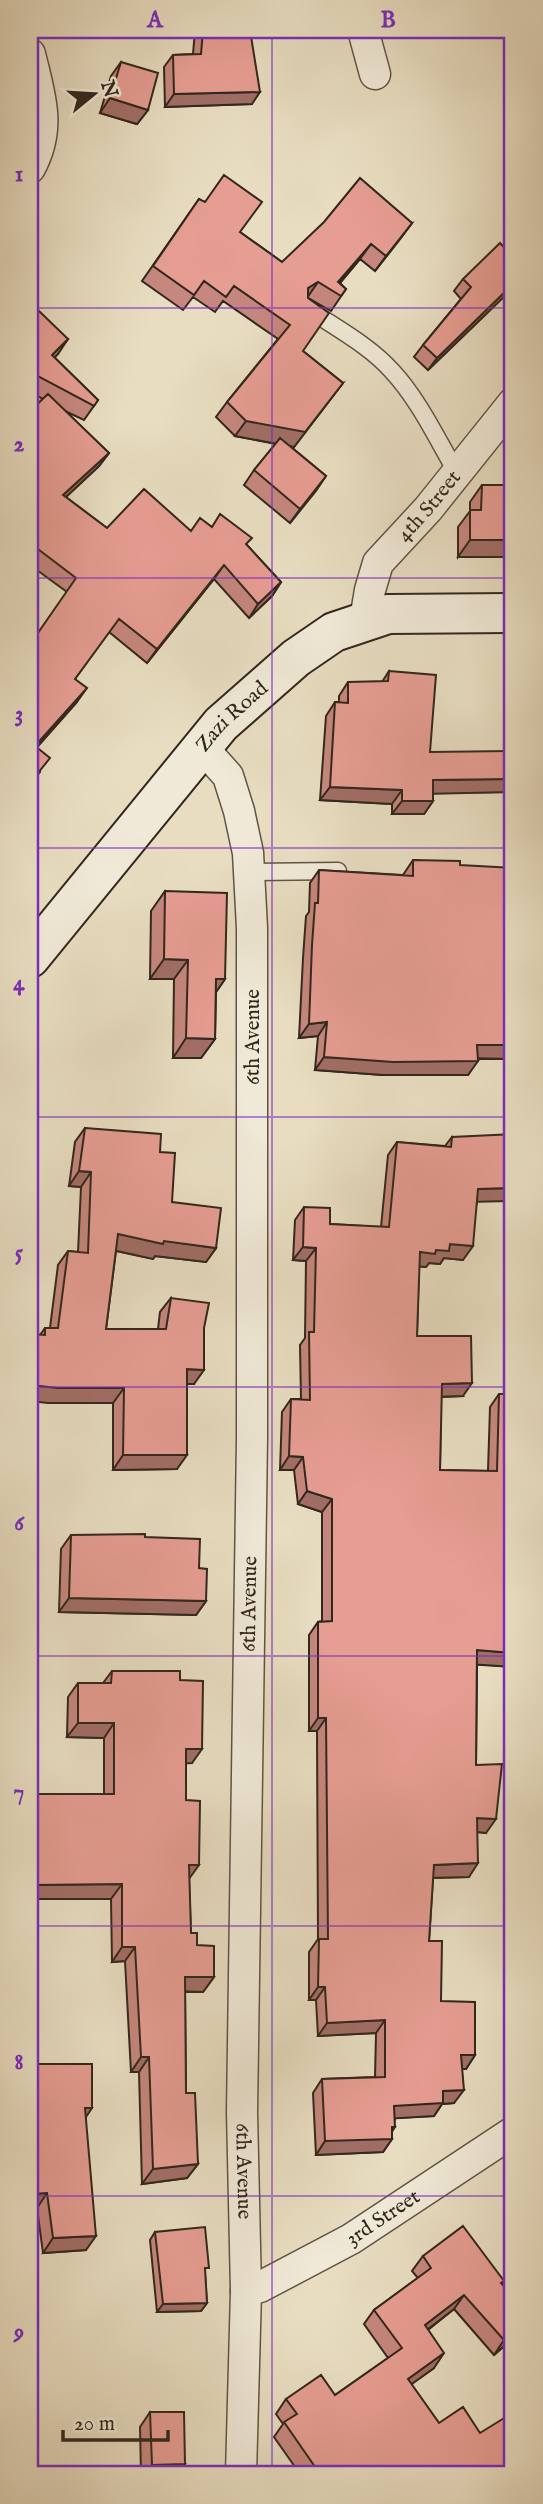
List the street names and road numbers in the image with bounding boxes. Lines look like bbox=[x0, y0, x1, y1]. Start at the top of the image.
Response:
street label: 4th Street bbox=[391, 465, 467, 547]
street label: Zazi Road bbox=[190, 675, 274, 758]
street label: 6th Avenue bbox=[240, 989, 267, 1085]
street label: 6th Avenue bbox=[236, 1555, 264, 1652]
street label: 6th Avenue bbox=[229, 2123, 258, 2220]
street label: 3rd Street bbox=[341, 2183, 425, 2252]

